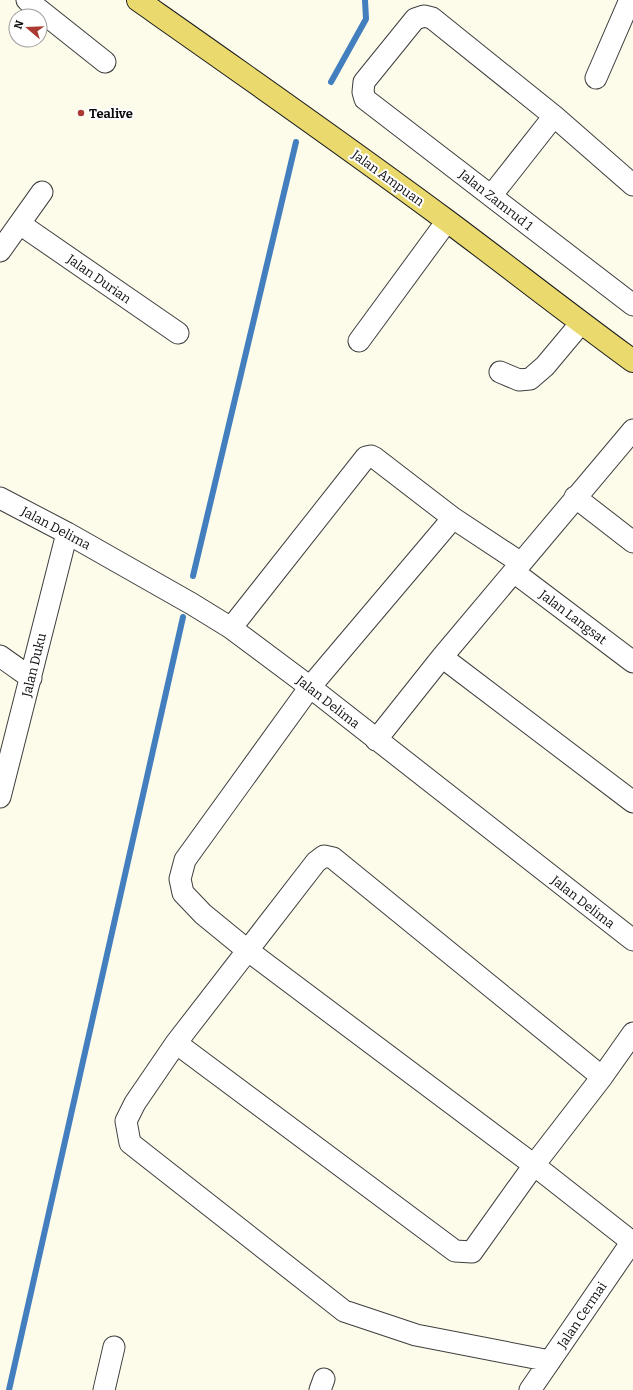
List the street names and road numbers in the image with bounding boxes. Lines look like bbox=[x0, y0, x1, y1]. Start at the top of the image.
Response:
street label: Jalan Ampuan bbox=[348, 146, 427, 210]
street label: Jalan Zamrud 1 bbox=[455, 166, 536, 234]
street label: Jalan Durian bbox=[63, 251, 134, 307]
street label: Jalan Delima bbox=[18, 503, 93, 552]
street label: Jalan Langsat bbox=[536, 586, 610, 647]
street label: Jalan Duku bbox=[19, 632, 49, 699]
street label: Jalan Delima bbox=[293, 672, 363, 731]
street label: Jalan Delima bbox=[548, 872, 618, 931]
street label: Jalan Cermai bbox=[554, 1279, 610, 1352]

